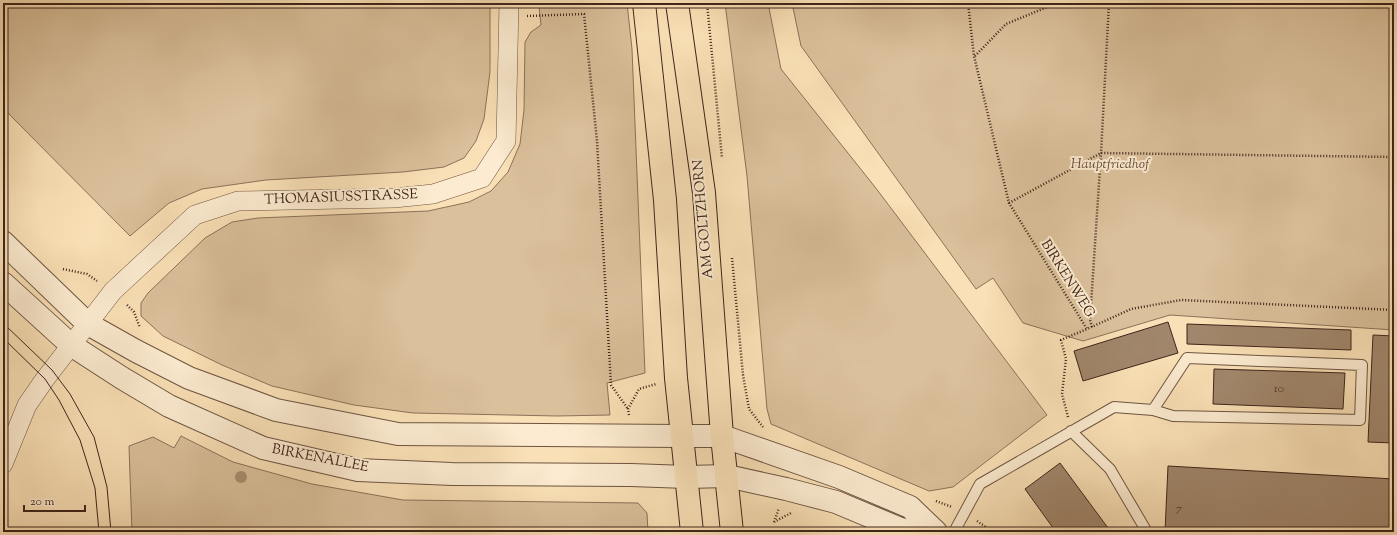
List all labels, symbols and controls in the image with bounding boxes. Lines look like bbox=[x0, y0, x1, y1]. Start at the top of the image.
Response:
park label: Hauptfriedhof bbox=[1071, 155, 1151, 175]
street label: AM GOLTZHORN bbox=[689, 158, 719, 280]
street label: THOMASIUSSTRASSE bbox=[264, 185, 419, 211]
street label: BIRKENWEG bbox=[1035, 236, 1099, 322]
house number: 10 bbox=[1274, 380, 1284, 398]
street label: BIRKENALLEE bbox=[270, 440, 371, 478]
scale bar bbox=[24, 487, 85, 513]
text: 20 m bbox=[30, 493, 55, 511]
house number: 7 bbox=[1176, 500, 1182, 518]

